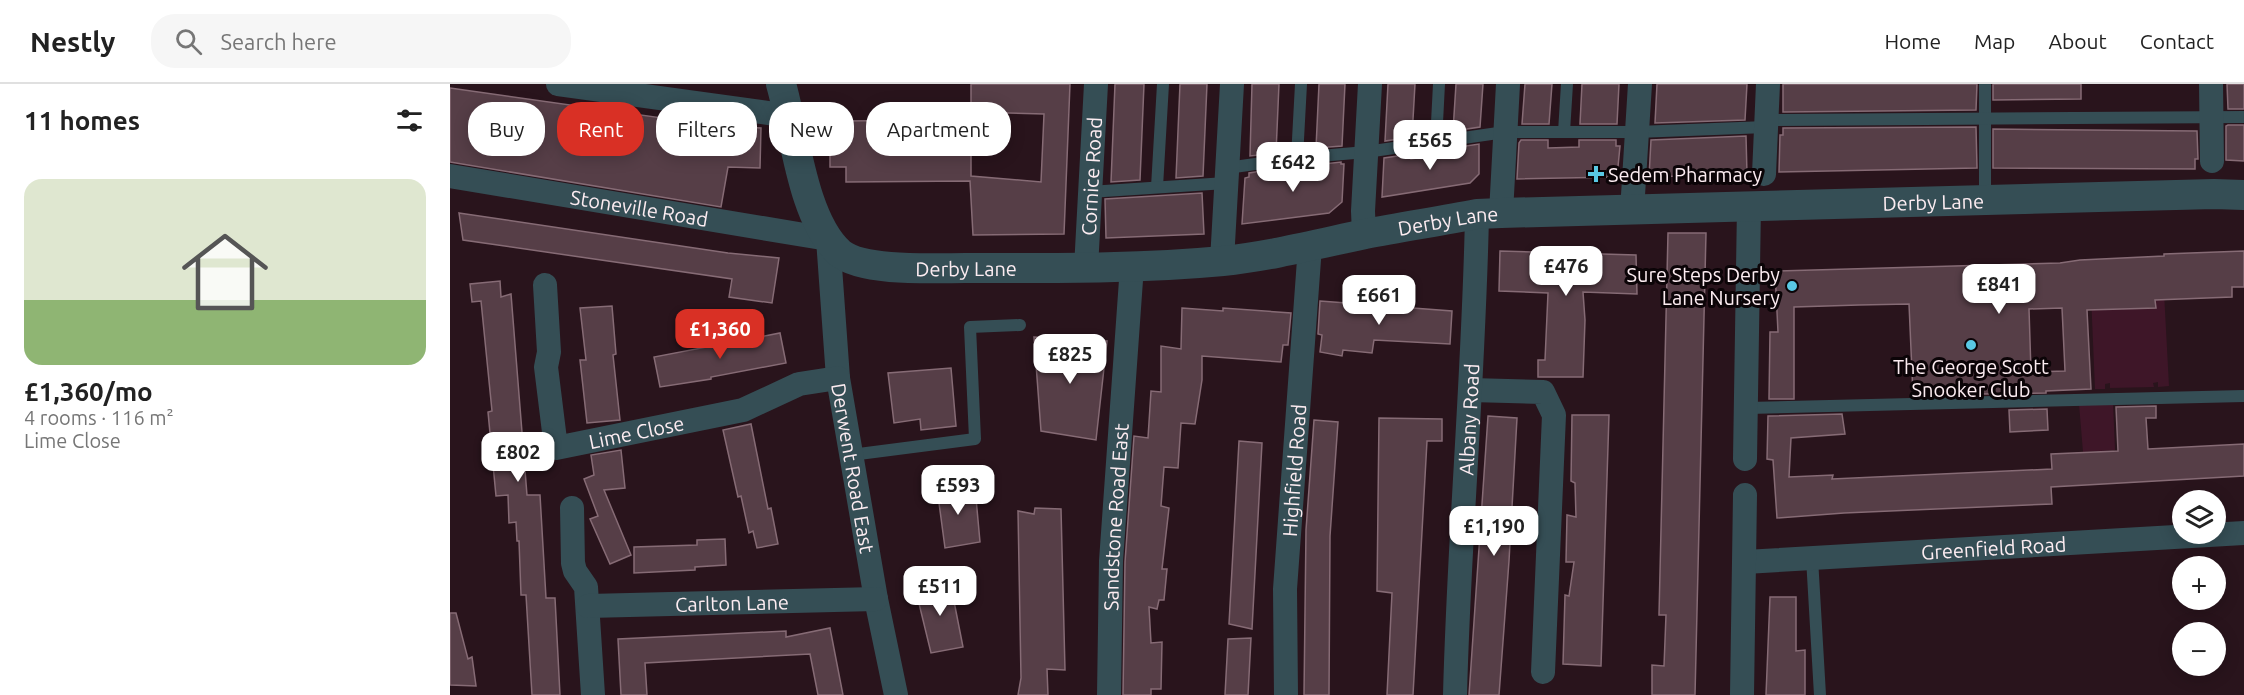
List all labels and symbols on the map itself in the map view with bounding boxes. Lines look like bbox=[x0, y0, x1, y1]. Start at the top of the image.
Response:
street label: Cornice Road bbox=[1076, 116, 1106, 236]
pin: £565 bbox=[1394, 120, 1466, 171]
pin: £642 bbox=[1257, 142, 1329, 193]
place label: Sedem Pharmacy bbox=[1608, 163, 1762, 186]
marker: Sedem Pharmacy bbox=[1589, 167, 1603, 181]
street label: Stoneville Road bbox=[569, 185, 710, 230]
street label: Derby Lane bbox=[1882, 189, 1984, 214]
street label: Derby Lane bbox=[1396, 202, 1499, 239]
pin: £476 bbox=[1530, 246, 1602, 297]
street label: Derby Lane bbox=[915, 256, 1017, 280]
place label: Sure Steps Derby Lane Nursery bbox=[1627, 263, 1780, 309]
pin: £841 bbox=[1963, 264, 2035, 315]
pin: £661 bbox=[1343, 275, 1415, 326]
marker: Sure Steps Derby Lane Nursery bbox=[1785, 279, 1799, 293]
pin: £1,360 bbox=[671, 309, 769, 360]
pin: £825 bbox=[1034, 334, 1106, 385]
marker: The George Scott Snooker Club bbox=[1964, 338, 1978, 352]
place label: The George Scott Snooker Club bbox=[1893, 355, 2049, 401]
street label: Albany Road bbox=[1454, 363, 1483, 476]
street label: Derwent Road East bbox=[828, 381, 879, 555]
street label: Highfield Road bbox=[1277, 403, 1310, 537]
street label: Lime Close bbox=[587, 411, 686, 453]
street label: Sandstone Road East bbox=[1099, 422, 1132, 611]
pin: £802 bbox=[482, 432, 554, 483]
pin: £593 bbox=[922, 465, 994, 516]
pin: £1,190 bbox=[1445, 506, 1543, 557]
street label: Greenfield Road bbox=[1920, 532, 2067, 563]
pin: £511 bbox=[904, 566, 976, 617]
street label: Carlton Lane bbox=[675, 590, 789, 615]

